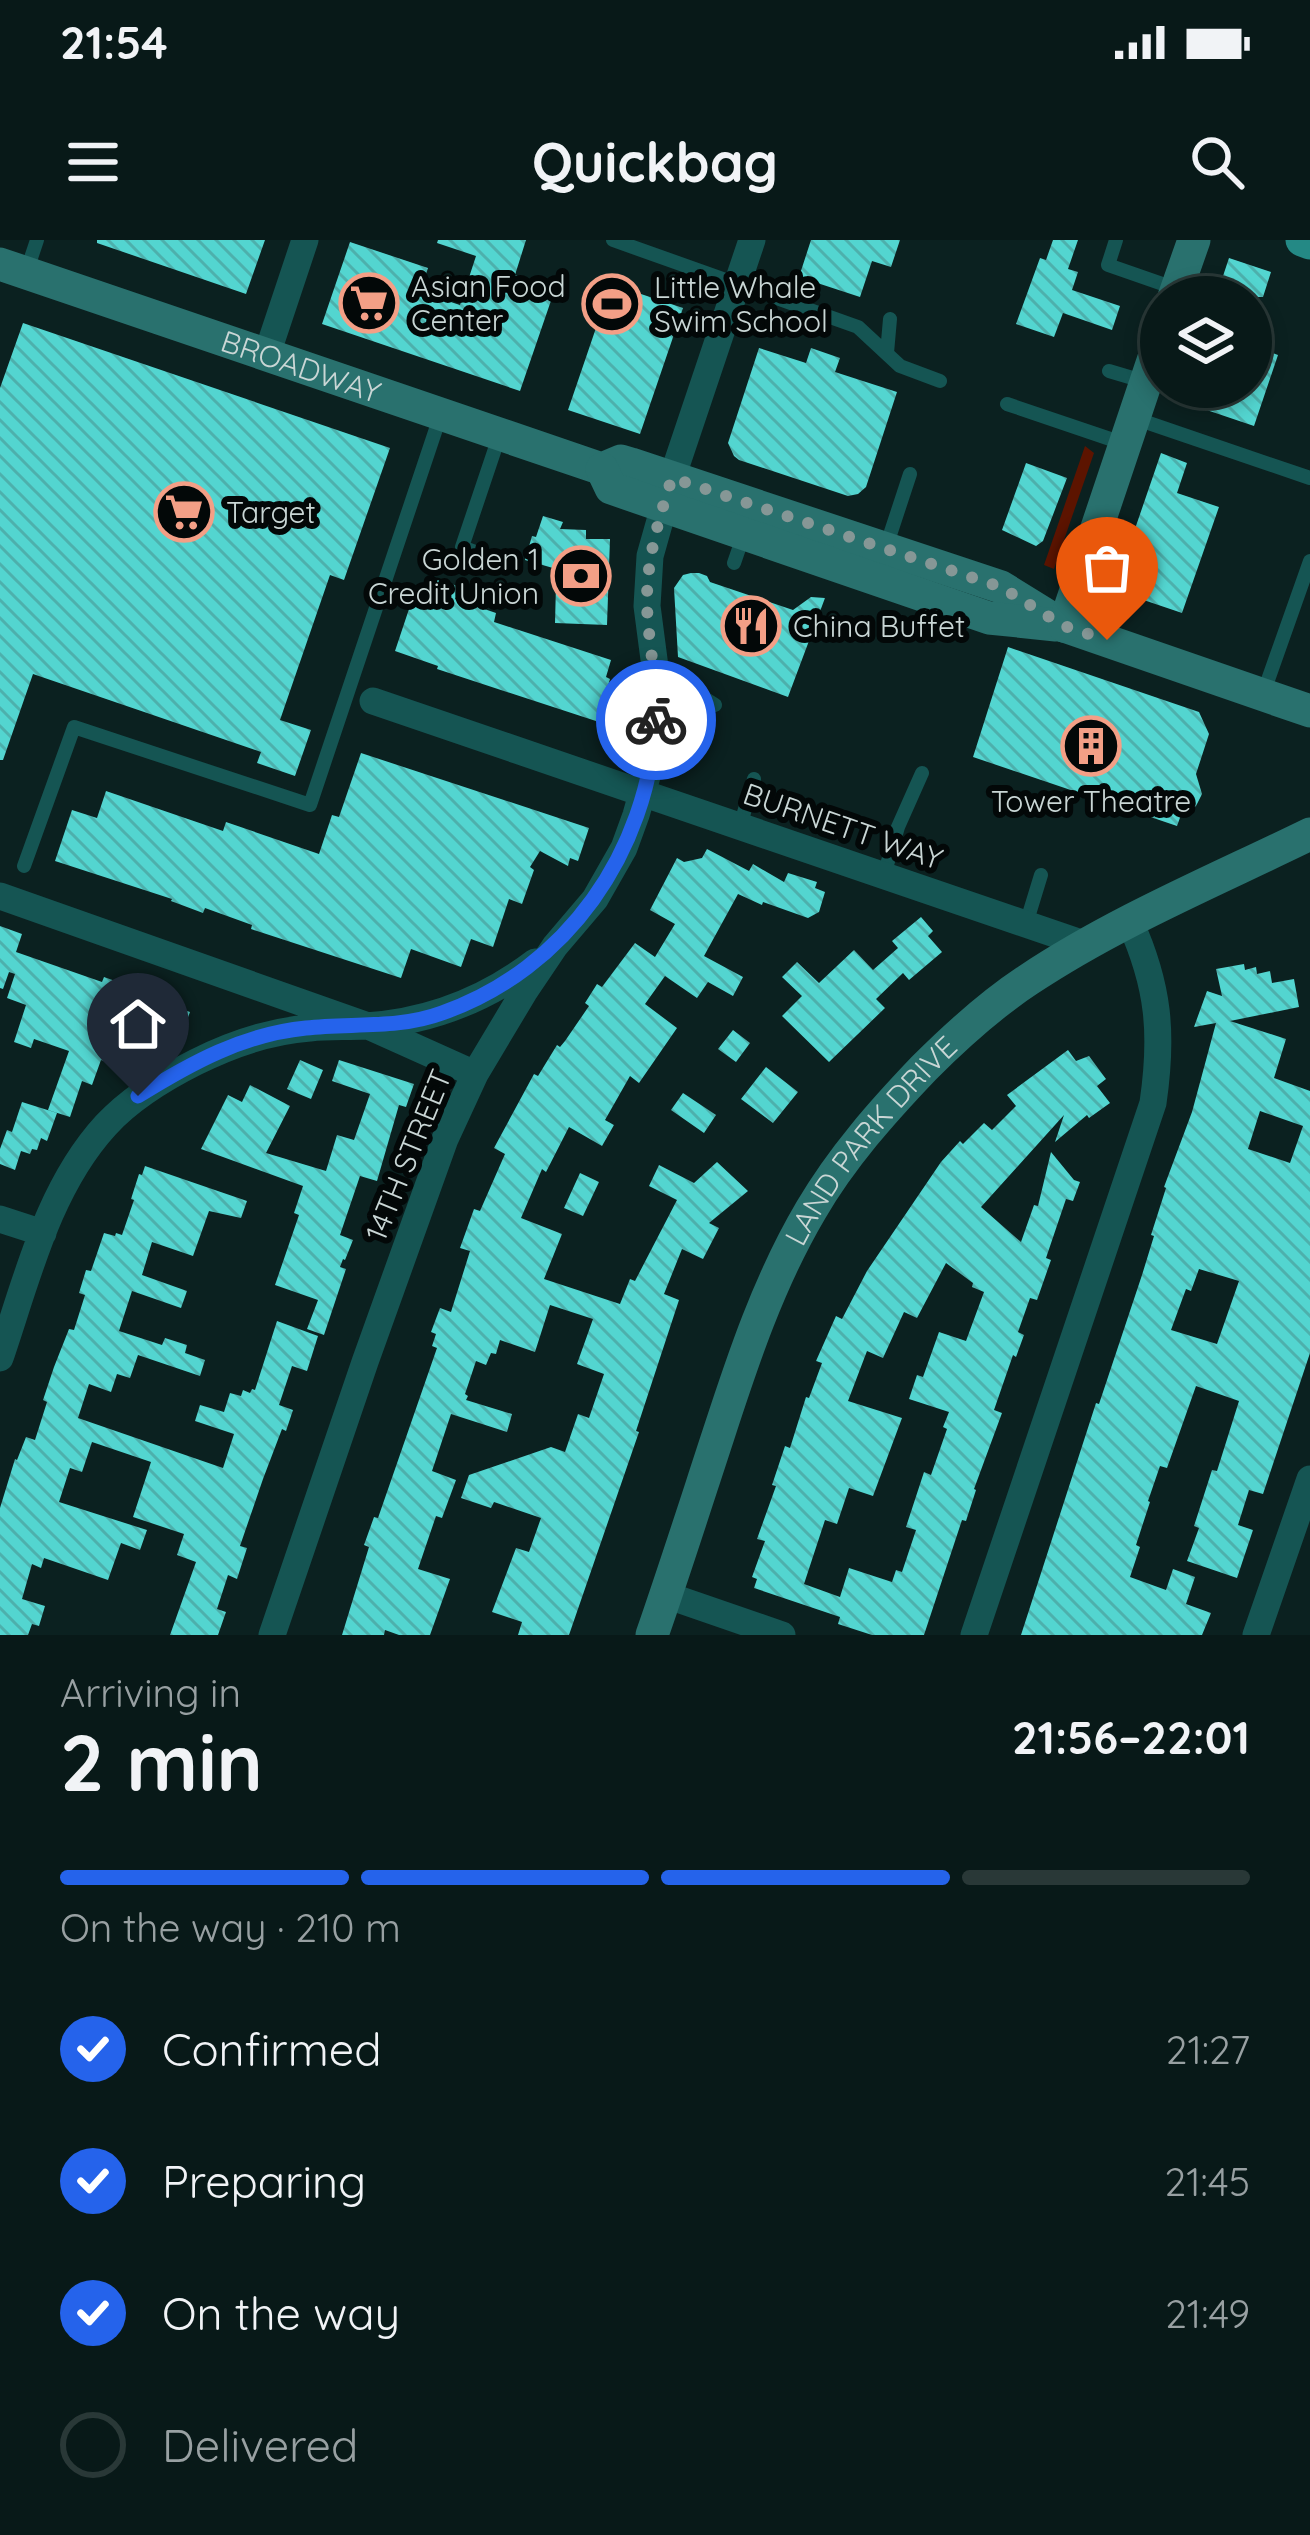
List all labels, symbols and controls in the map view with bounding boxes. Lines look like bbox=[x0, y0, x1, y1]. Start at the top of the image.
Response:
text: 21:54 bbox=[60, 14, 168, 70]
text: Quickbag bbox=[532, 128, 778, 196]
icon: menu bbox=[60, 129, 126, 195]
icon: search bbox=[1184, 129, 1250, 195]
place label: Asian Food Center bbox=[411, 267, 566, 339]
place label: Little Whale Swim School bbox=[654, 268, 828, 340]
supermarket icon: Asian Food Center bbox=[338, 272, 400, 334]
sports icon: Little Whale Swim School bbox=[581, 273, 643, 335]
map controls bbox=[1140, 276, 1272, 408]
button: layers bbox=[1140, 276, 1272, 408]
street label: BROADWAY bbox=[216, 322, 386, 411]
supermarket icon: Target bbox=[153, 481, 215, 543]
place label: Target bbox=[226, 493, 316, 531]
pin bbox=[1056, 517, 1158, 640]
icon: bag bbox=[1074, 535, 1140, 601]
place label: Golden 1 Credit Union bbox=[368, 540, 539, 612]
bank icon: Golden 1 Credit Union bbox=[550, 545, 612, 607]
restaurant icon: China Buffet bbox=[720, 595, 782, 657]
place label: China Buffet bbox=[793, 607, 965, 645]
courier bbox=[596, 660, 716, 780]
icon: bike bbox=[623, 687, 689, 753]
building icon: Tower Theatre bbox=[1060, 715, 1122, 777]
street label: BURNETT WAY bbox=[738, 774, 948, 878]
place label: Tower Theatre bbox=[991, 782, 1191, 820]
pin bbox=[87, 973, 189, 1096]
icon: home bbox=[105, 991, 171, 1057]
street label: LAND PARK DRIVE bbox=[776, 1027, 965, 1252]
street label: 14TH STREET bbox=[356, 1064, 460, 1246]
text: Arriving in bbox=[60, 1668, 241, 1717]
text: 21:56–22:01 bbox=[1012, 1709, 1250, 1765]
text: 2 min bbox=[60, 1713, 263, 1811]
text: On the way · 210 m bbox=[60, 1903, 401, 1952]
icon: check bbox=[60, 2016, 126, 2082]
text: Confirmed bbox=[162, 2021, 381, 2077]
text: 21:27 bbox=[1166, 2025, 1250, 2074]
icon: check bbox=[60, 2148, 126, 2214]
text: Preparing bbox=[162, 2153, 366, 2209]
text: 21:45 bbox=[1165, 2157, 1250, 2206]
icon: check bbox=[60, 2280, 126, 2346]
text: On the way bbox=[162, 2285, 400, 2341]
text: 21:49 bbox=[1165, 2289, 1250, 2338]
text: Delivered bbox=[162, 2417, 358, 2473]

